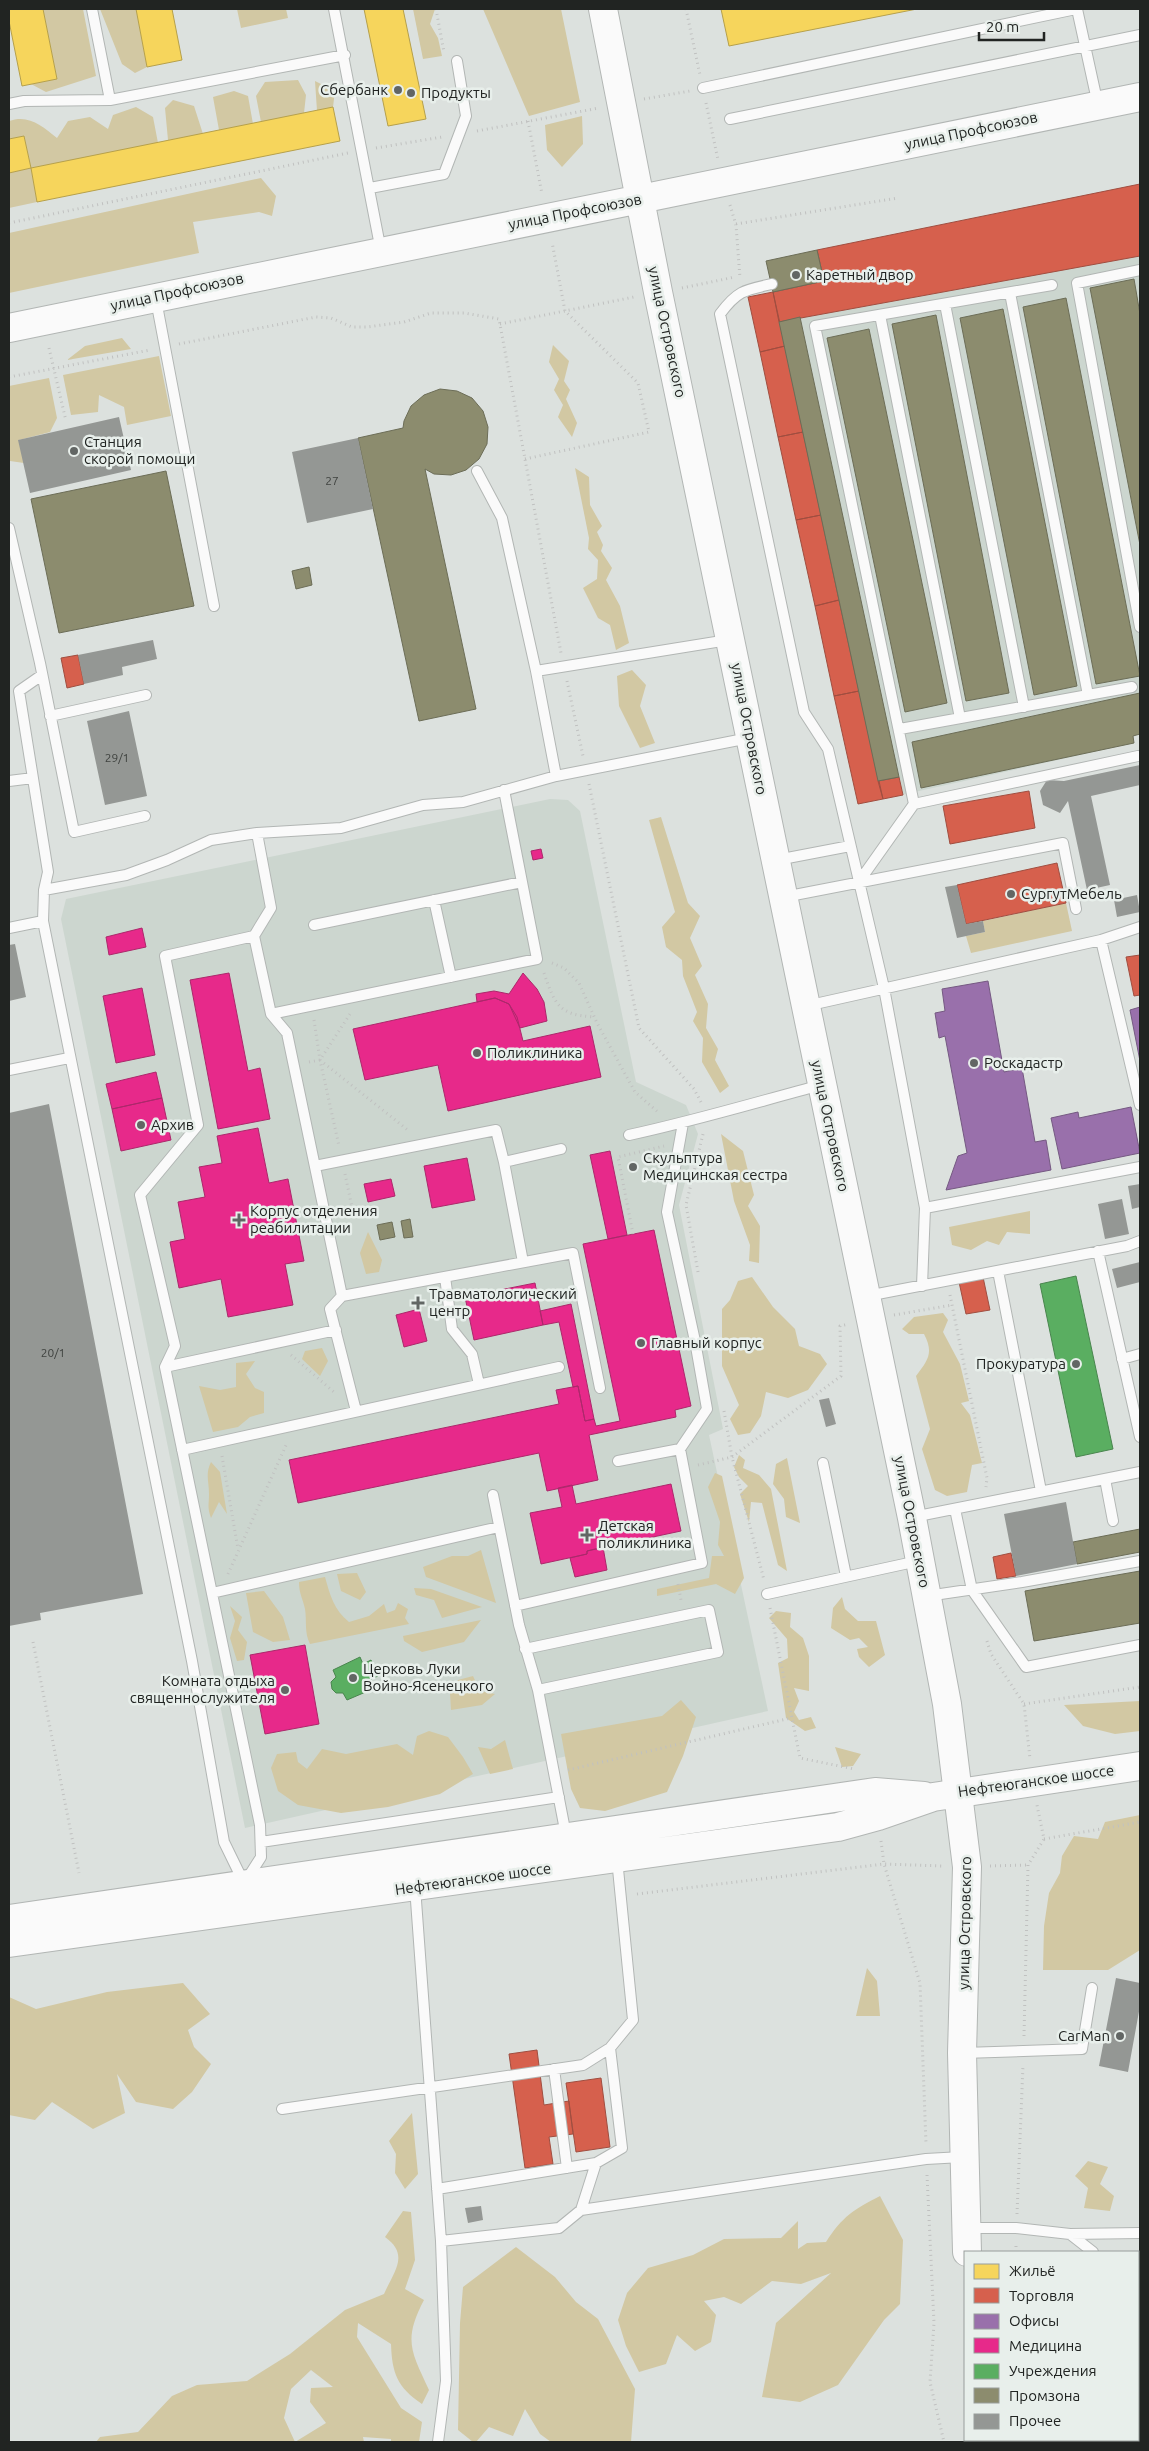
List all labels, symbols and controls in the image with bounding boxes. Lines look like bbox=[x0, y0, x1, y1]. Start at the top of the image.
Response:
scale bar bbox=[979, 10, 1044, 42]
text: 20 m bbox=[986, 18, 1019, 35]
place label: Сбербанк bbox=[320, 81, 388, 98]
marker: Сбербанк bbox=[392, 84, 404, 96]
place label: Продукты bbox=[421, 84, 491, 101]
marker: Продукты bbox=[405, 87, 417, 99]
street label: улица Профсоюзов bbox=[903, 108, 1039, 153]
street label: улица Профсоюзов bbox=[507, 190, 643, 233]
street label: улица Островского bbox=[645, 265, 690, 399]
place label: Каретный двор bbox=[806, 266, 913, 283]
street label: улица Профсоюзов bbox=[109, 269, 245, 314]
marker: Каретный двор bbox=[790, 269, 802, 281]
place label: Станция скорой помощи bbox=[84, 433, 195, 467]
marker: Станция скорой помощи bbox=[68, 445, 80, 457]
house number: 27 bbox=[325, 474, 339, 487]
street label: улица Островского bbox=[728, 662, 771, 796]
house number: 29/1 bbox=[105, 751, 129, 764]
place label: СургутМебель bbox=[1021, 885, 1122, 902]
marker: СургутМебель bbox=[1005, 888, 1017, 900]
place label: Поликлиника bbox=[487, 1044, 583, 1061]
marker: Поликлиника bbox=[471, 1047, 483, 1059]
place label: Роскадастр bbox=[984, 1054, 1063, 1071]
marker: Роскадастр bbox=[968, 1057, 980, 1069]
street label: улица Островского bbox=[808, 1059, 853, 1193]
place label: Архив bbox=[151, 1116, 194, 1133]
marker: Архив bbox=[135, 1119, 147, 1131]
place label: Скульптура Медицинская сестра bbox=[643, 1149, 788, 1183]
marker: Скульптура Медицинская сестра bbox=[627, 1161, 639, 1173]
place label: Корпус отделения реабилитации bbox=[250, 1202, 378, 1236]
marker: Корпус отделения реабилитации bbox=[232, 1213, 246, 1227]
place label: Травматологический центр bbox=[429, 1285, 577, 1319]
marker: Травматологический центр bbox=[411, 1296, 425, 1310]
place label: Главный корпус bbox=[651, 1334, 762, 1351]
marker: Главный корпус bbox=[635, 1337, 647, 1349]
house number: 20/1 bbox=[41, 1346, 65, 1359]
place label: Прокуратура bbox=[976, 1355, 1066, 1372]
marker: Прокуратура bbox=[1070, 1358, 1082, 1370]
street label: улица Островского bbox=[891, 1455, 934, 1589]
place label: Детская поликлиника bbox=[598, 1517, 692, 1551]
marker: Детская поликлиника bbox=[580, 1528, 594, 1542]
place label: Церковь Луки Войно-Ясенецкого bbox=[363, 1660, 494, 1694]
place label: Комната отдыха священнослужителя bbox=[130, 1672, 275, 1706]
marker: Церковь Луки Войно-Ясенецкого bbox=[347, 1672, 359, 1684]
marker: Комната отдыха священнослужителя bbox=[279, 1684, 291, 1696]
street label: Нефтеюганское шоссе bbox=[957, 1761, 1115, 1800]
street label: улица Островского bbox=[955, 1856, 974, 1990]
street label: Нефтеюганское шоссе bbox=[394, 1859, 552, 1898]
place label: CarMan bbox=[1058, 2027, 1110, 2044]
marker: CarMan bbox=[1114, 2030, 1126, 2042]
legend bbox=[964, 2251, 1139, 2441]
text: Жильё bbox=[1009, 2262, 1056, 2279]
text: Торговля bbox=[1009, 2287, 1074, 2304]
text: Офисы bbox=[1009, 2312, 1059, 2329]
text: Медицина bbox=[1009, 2337, 1082, 2354]
text: Учреждения bbox=[1009, 2362, 1097, 2379]
text: Промзона bbox=[1009, 2387, 1080, 2404]
text: Прочее bbox=[1009, 2412, 1061, 2429]

